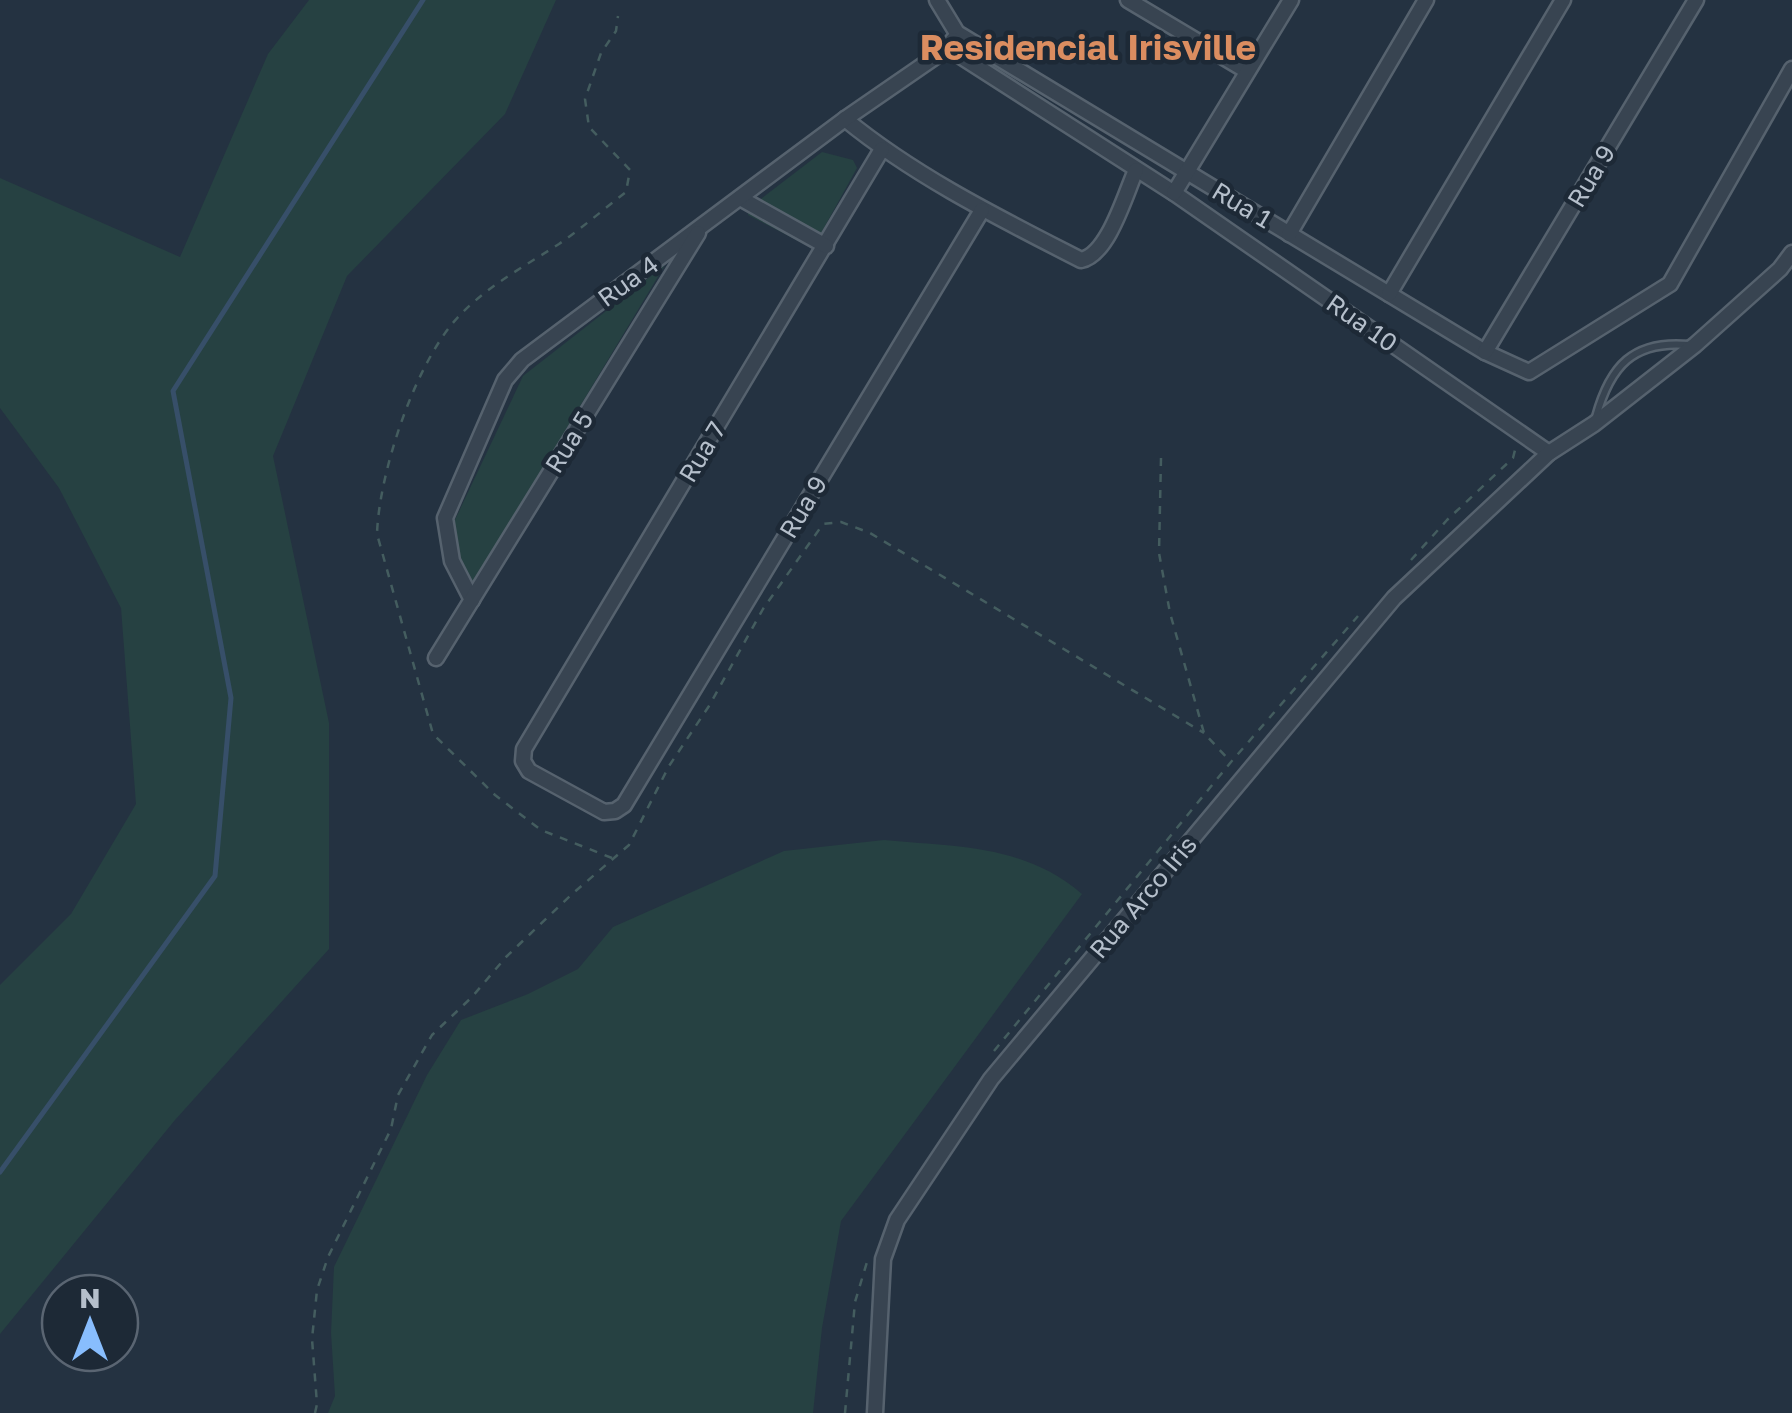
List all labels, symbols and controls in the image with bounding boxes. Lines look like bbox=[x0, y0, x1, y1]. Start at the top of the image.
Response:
district label: Residencial Irisville bbox=[920, 26, 1256, 68]
street label: Rua 9 bbox=[1560, 139, 1621, 213]
street label: Rua 1 bbox=[1207, 175, 1278, 234]
street label: Rua 4 bbox=[591, 248, 664, 313]
street label: Rua 10 bbox=[1321, 287, 1404, 358]
street label: Rua 5 bbox=[538, 405, 599, 478]
street label: Rua 7 bbox=[671, 416, 732, 488]
street label: Rua 9 bbox=[772, 470, 833, 544]
street label: Rua Arco Iris bbox=[1082, 829, 1203, 964]
north arrow bbox=[40, 1273, 140, 1373]
text: N bbox=[79, 1281, 101, 1314]

